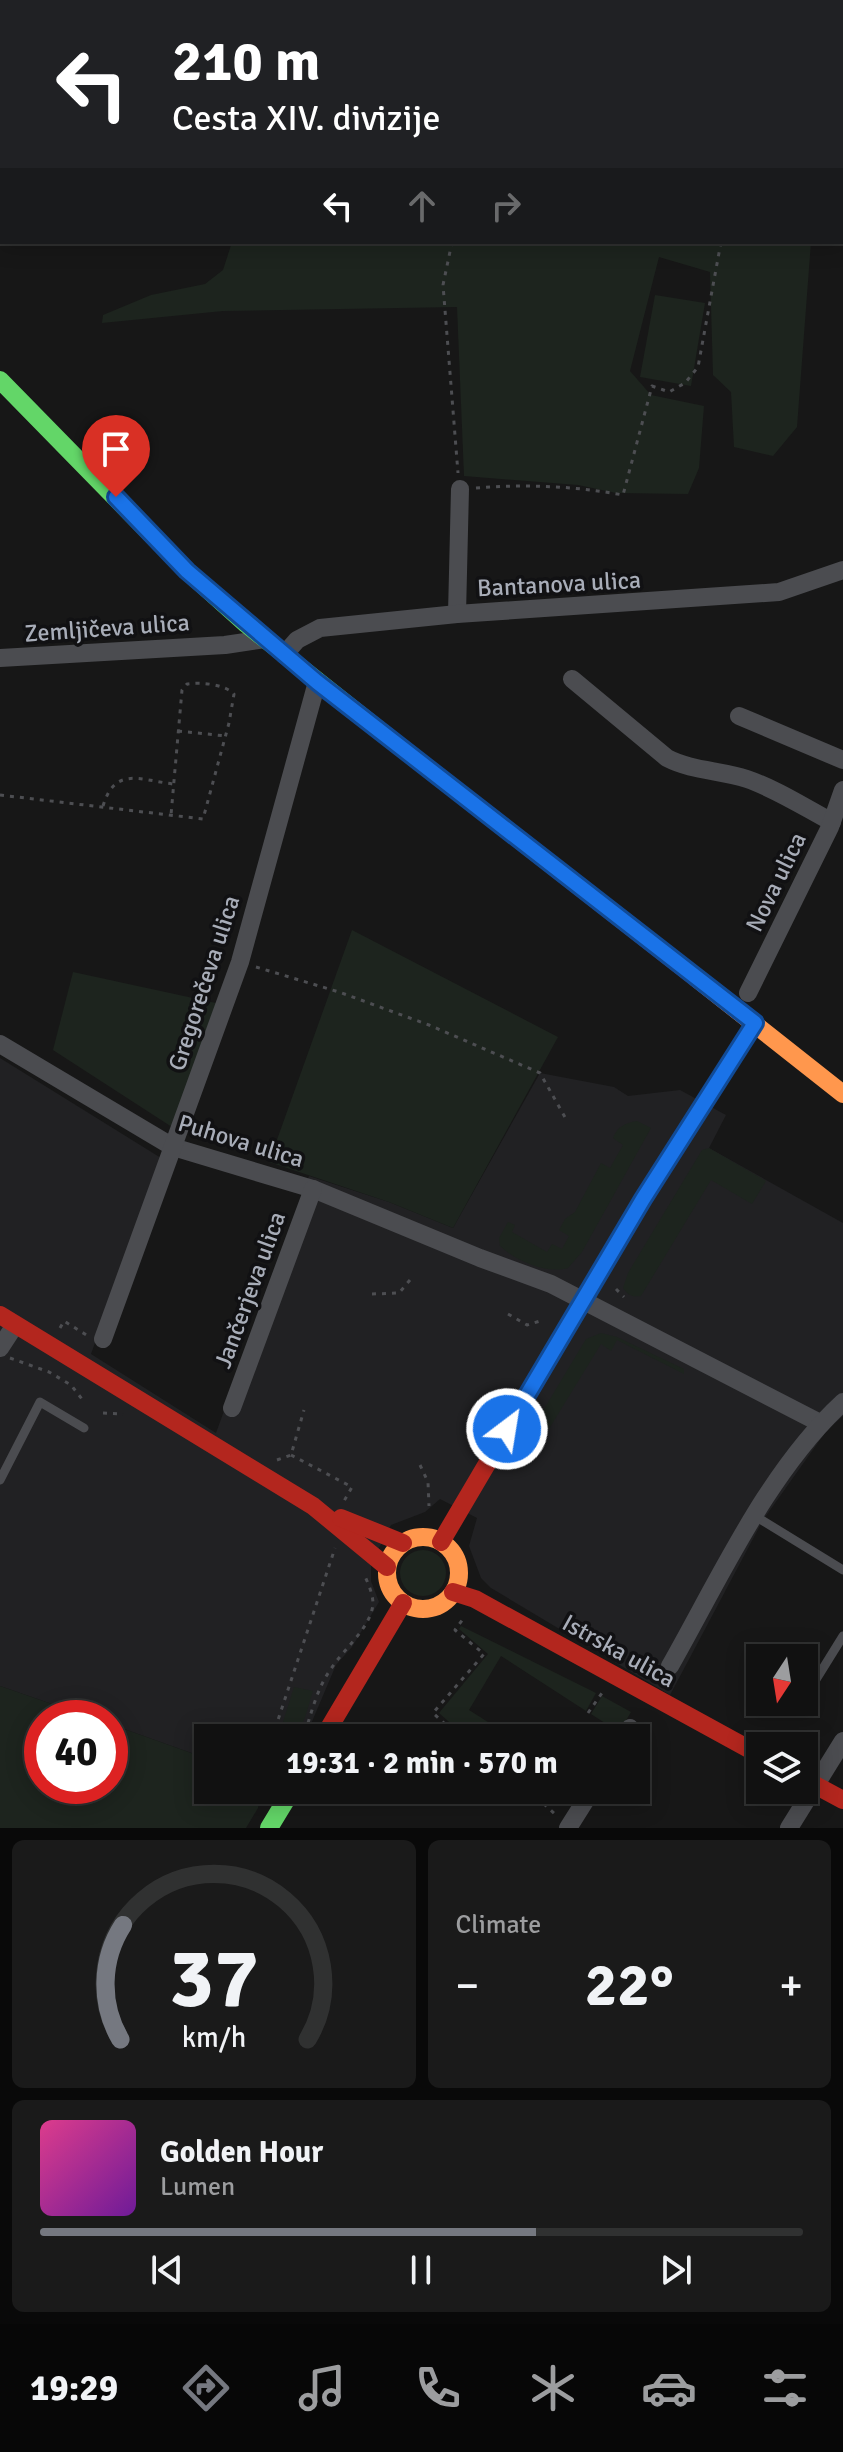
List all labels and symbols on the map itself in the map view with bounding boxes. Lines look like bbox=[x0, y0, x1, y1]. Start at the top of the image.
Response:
pin bbox=[82, 415, 150, 497]
street label: Bantanova ulica bbox=[476, 565, 642, 603]
street label: Zemljičeva ulica bbox=[23, 607, 191, 649]
street label: Nova ulica bbox=[739, 827, 813, 937]
street label: Gregorečeva ulica bbox=[162, 892, 246, 1074]
street label: Puhova ulica bbox=[174, 1108, 308, 1174]
street label: Jančerjeva ulica bbox=[208, 1208, 292, 1372]
position arrow bbox=[465, 1387, 549, 1471]
street label: Istrska ulica bbox=[557, 1608, 681, 1694]
north arrow bbox=[746, 1644, 818, 1716]
speed limit sign: 40 bbox=[24, 1700, 128, 1804]

